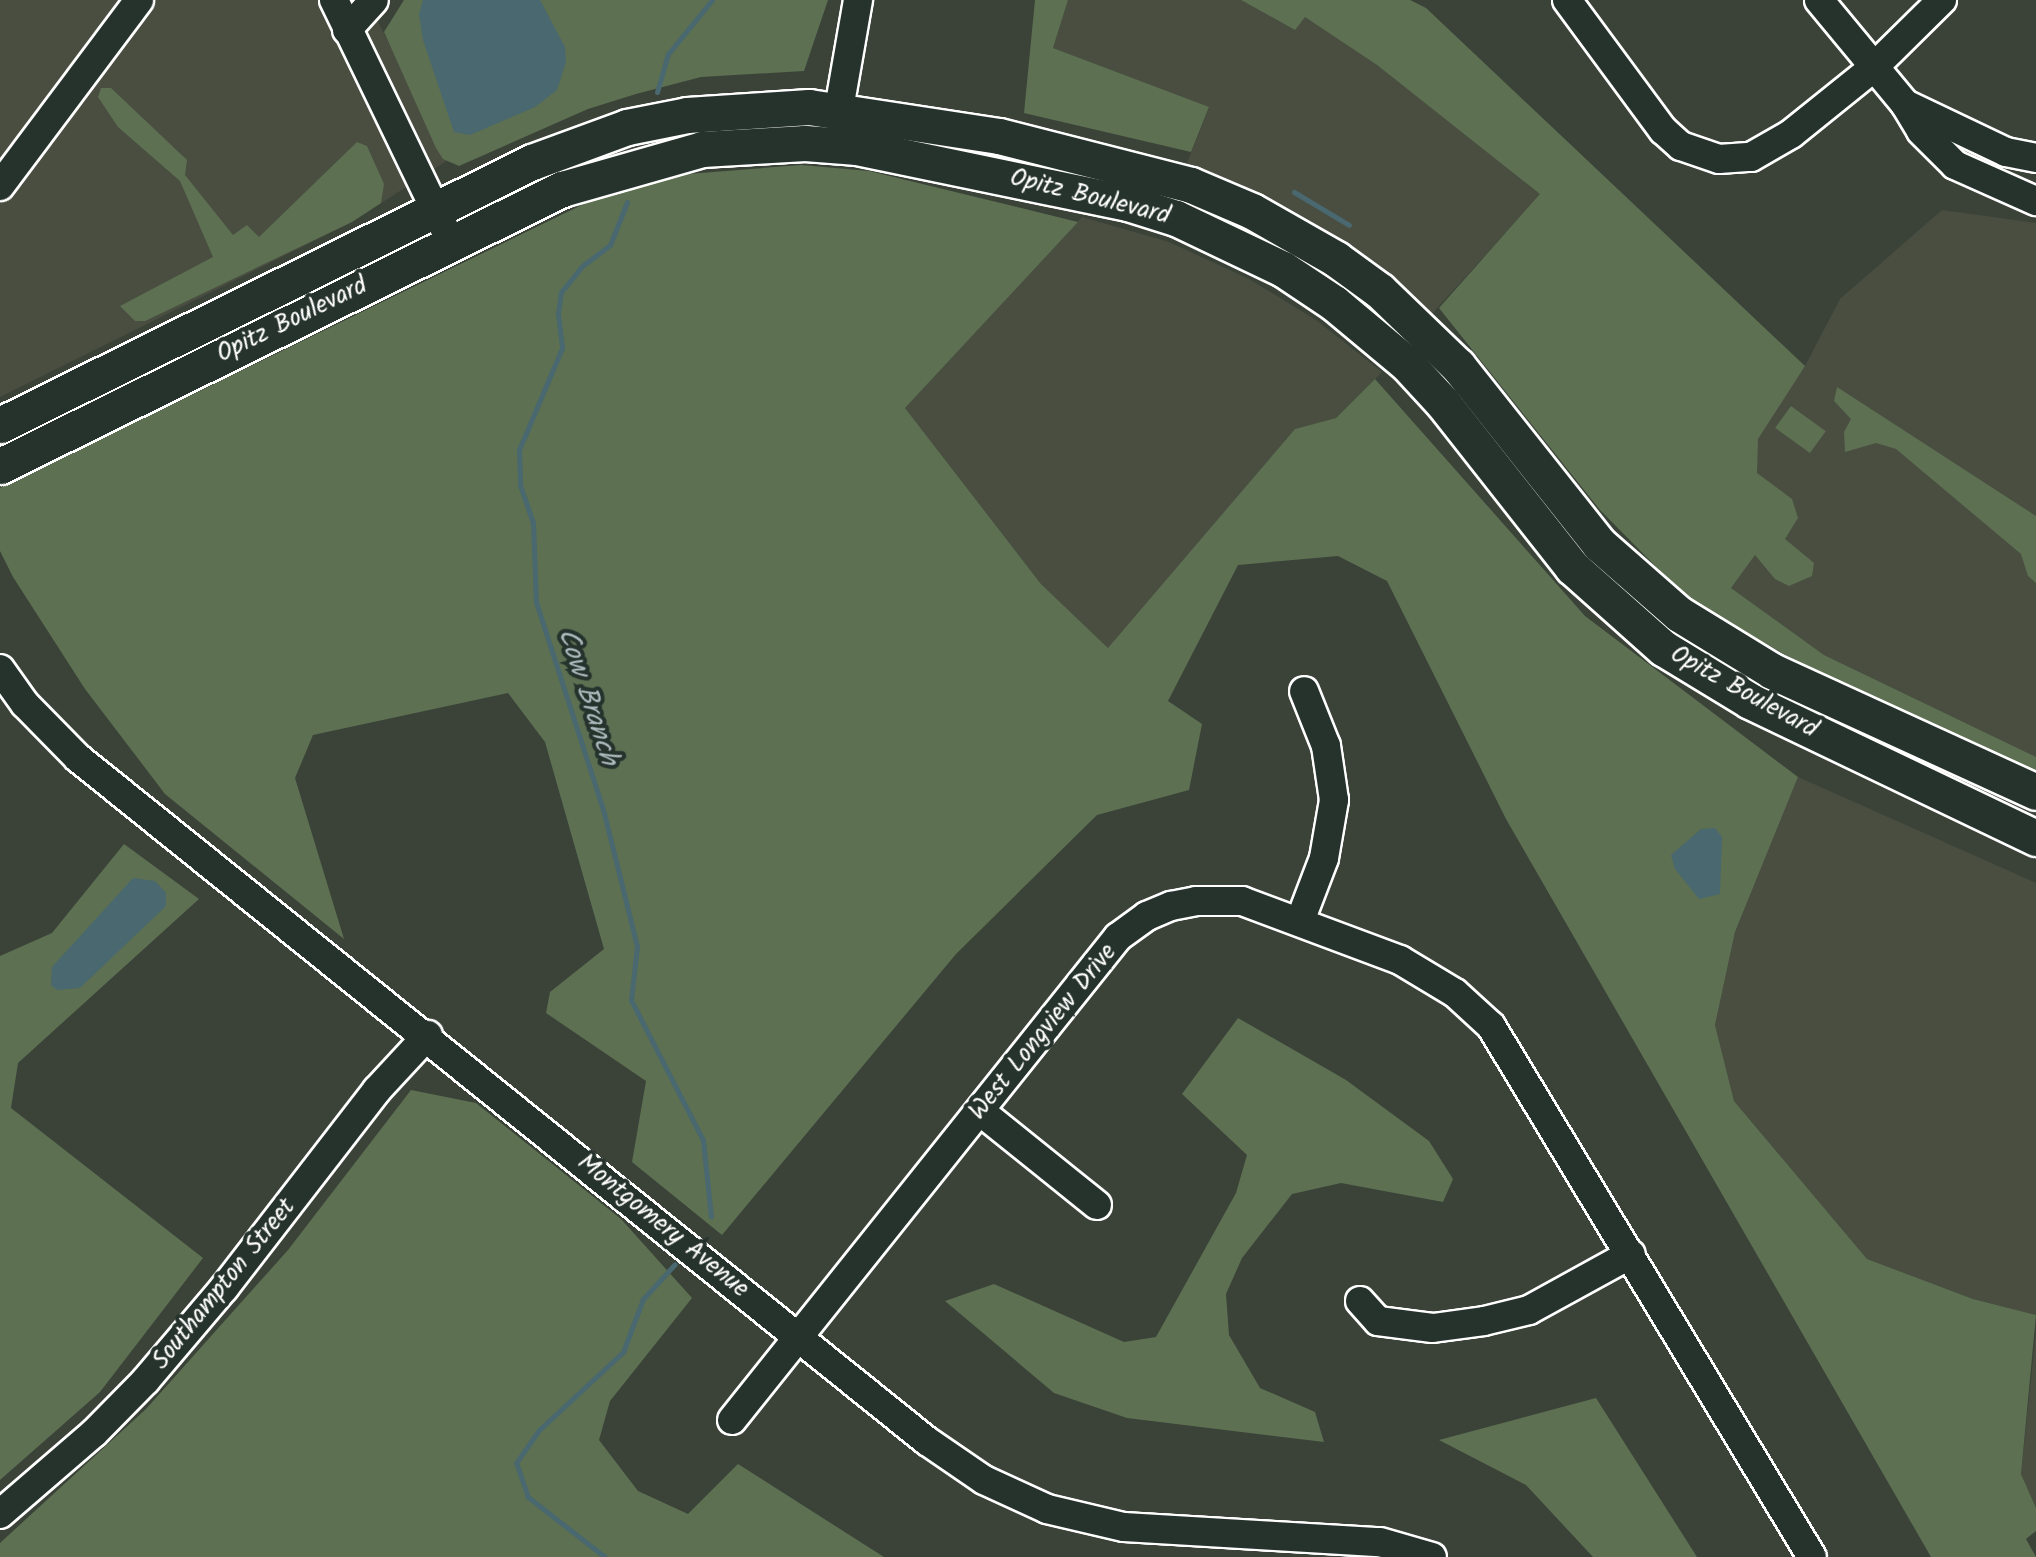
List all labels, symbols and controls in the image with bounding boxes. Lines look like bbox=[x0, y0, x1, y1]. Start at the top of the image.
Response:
street label: Opitz Boulevard bbox=[1007, 163, 1173, 231]
street label: Opitz Boulevard bbox=[212, 271, 372, 369]
water label: Cow Branch bbox=[549, 624, 625, 770]
street label: Opitz Boulevard bbox=[1665, 639, 1823, 745]
street label: West Longview Drive bbox=[963, 938, 1123, 1126]
street label: Montgomery Avenue bbox=[571, 1148, 755, 1304]
street label: Southampton Street bbox=[146, 1193, 302, 1375]

